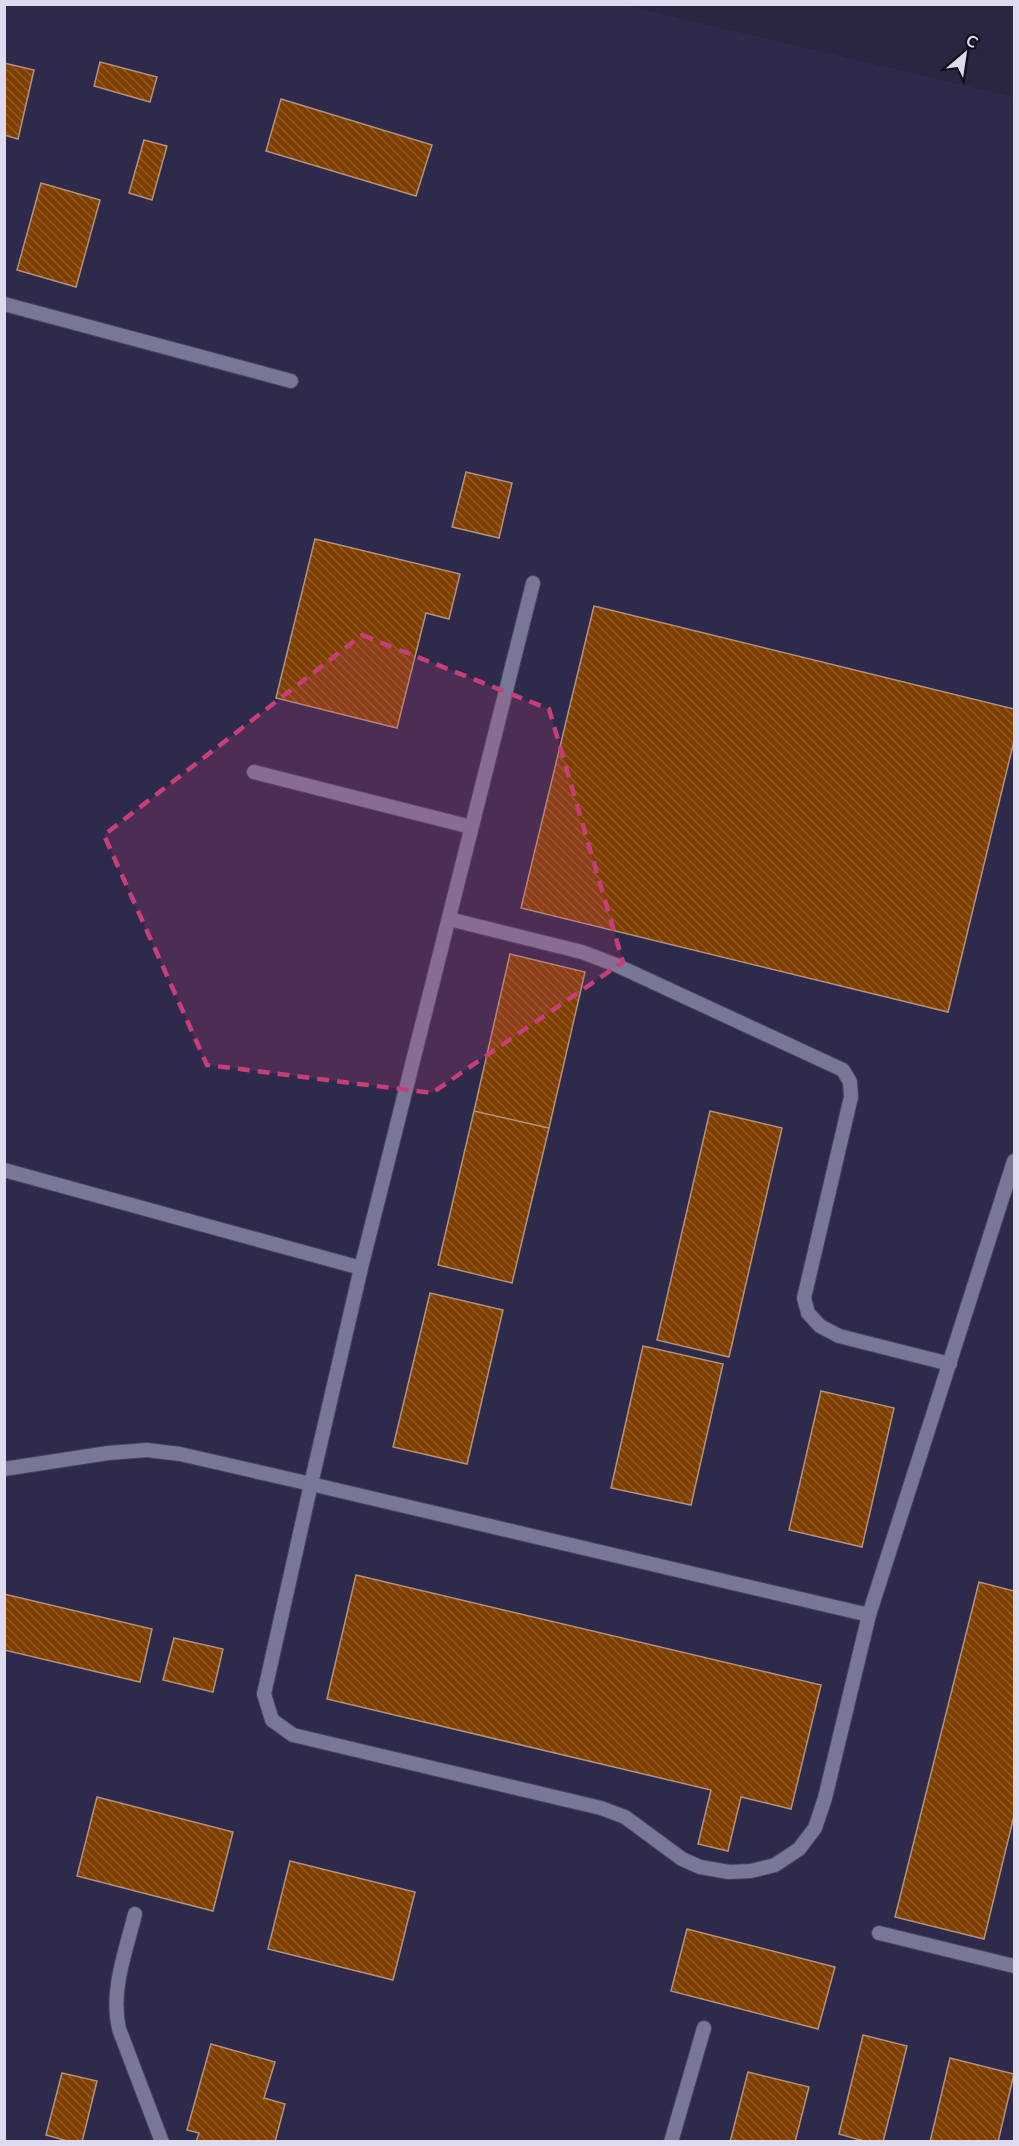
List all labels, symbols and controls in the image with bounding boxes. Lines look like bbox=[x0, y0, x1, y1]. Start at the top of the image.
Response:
north arrow bbox=[935, 24, 995, 84]
text: С bbox=[963, 29, 982, 52]

